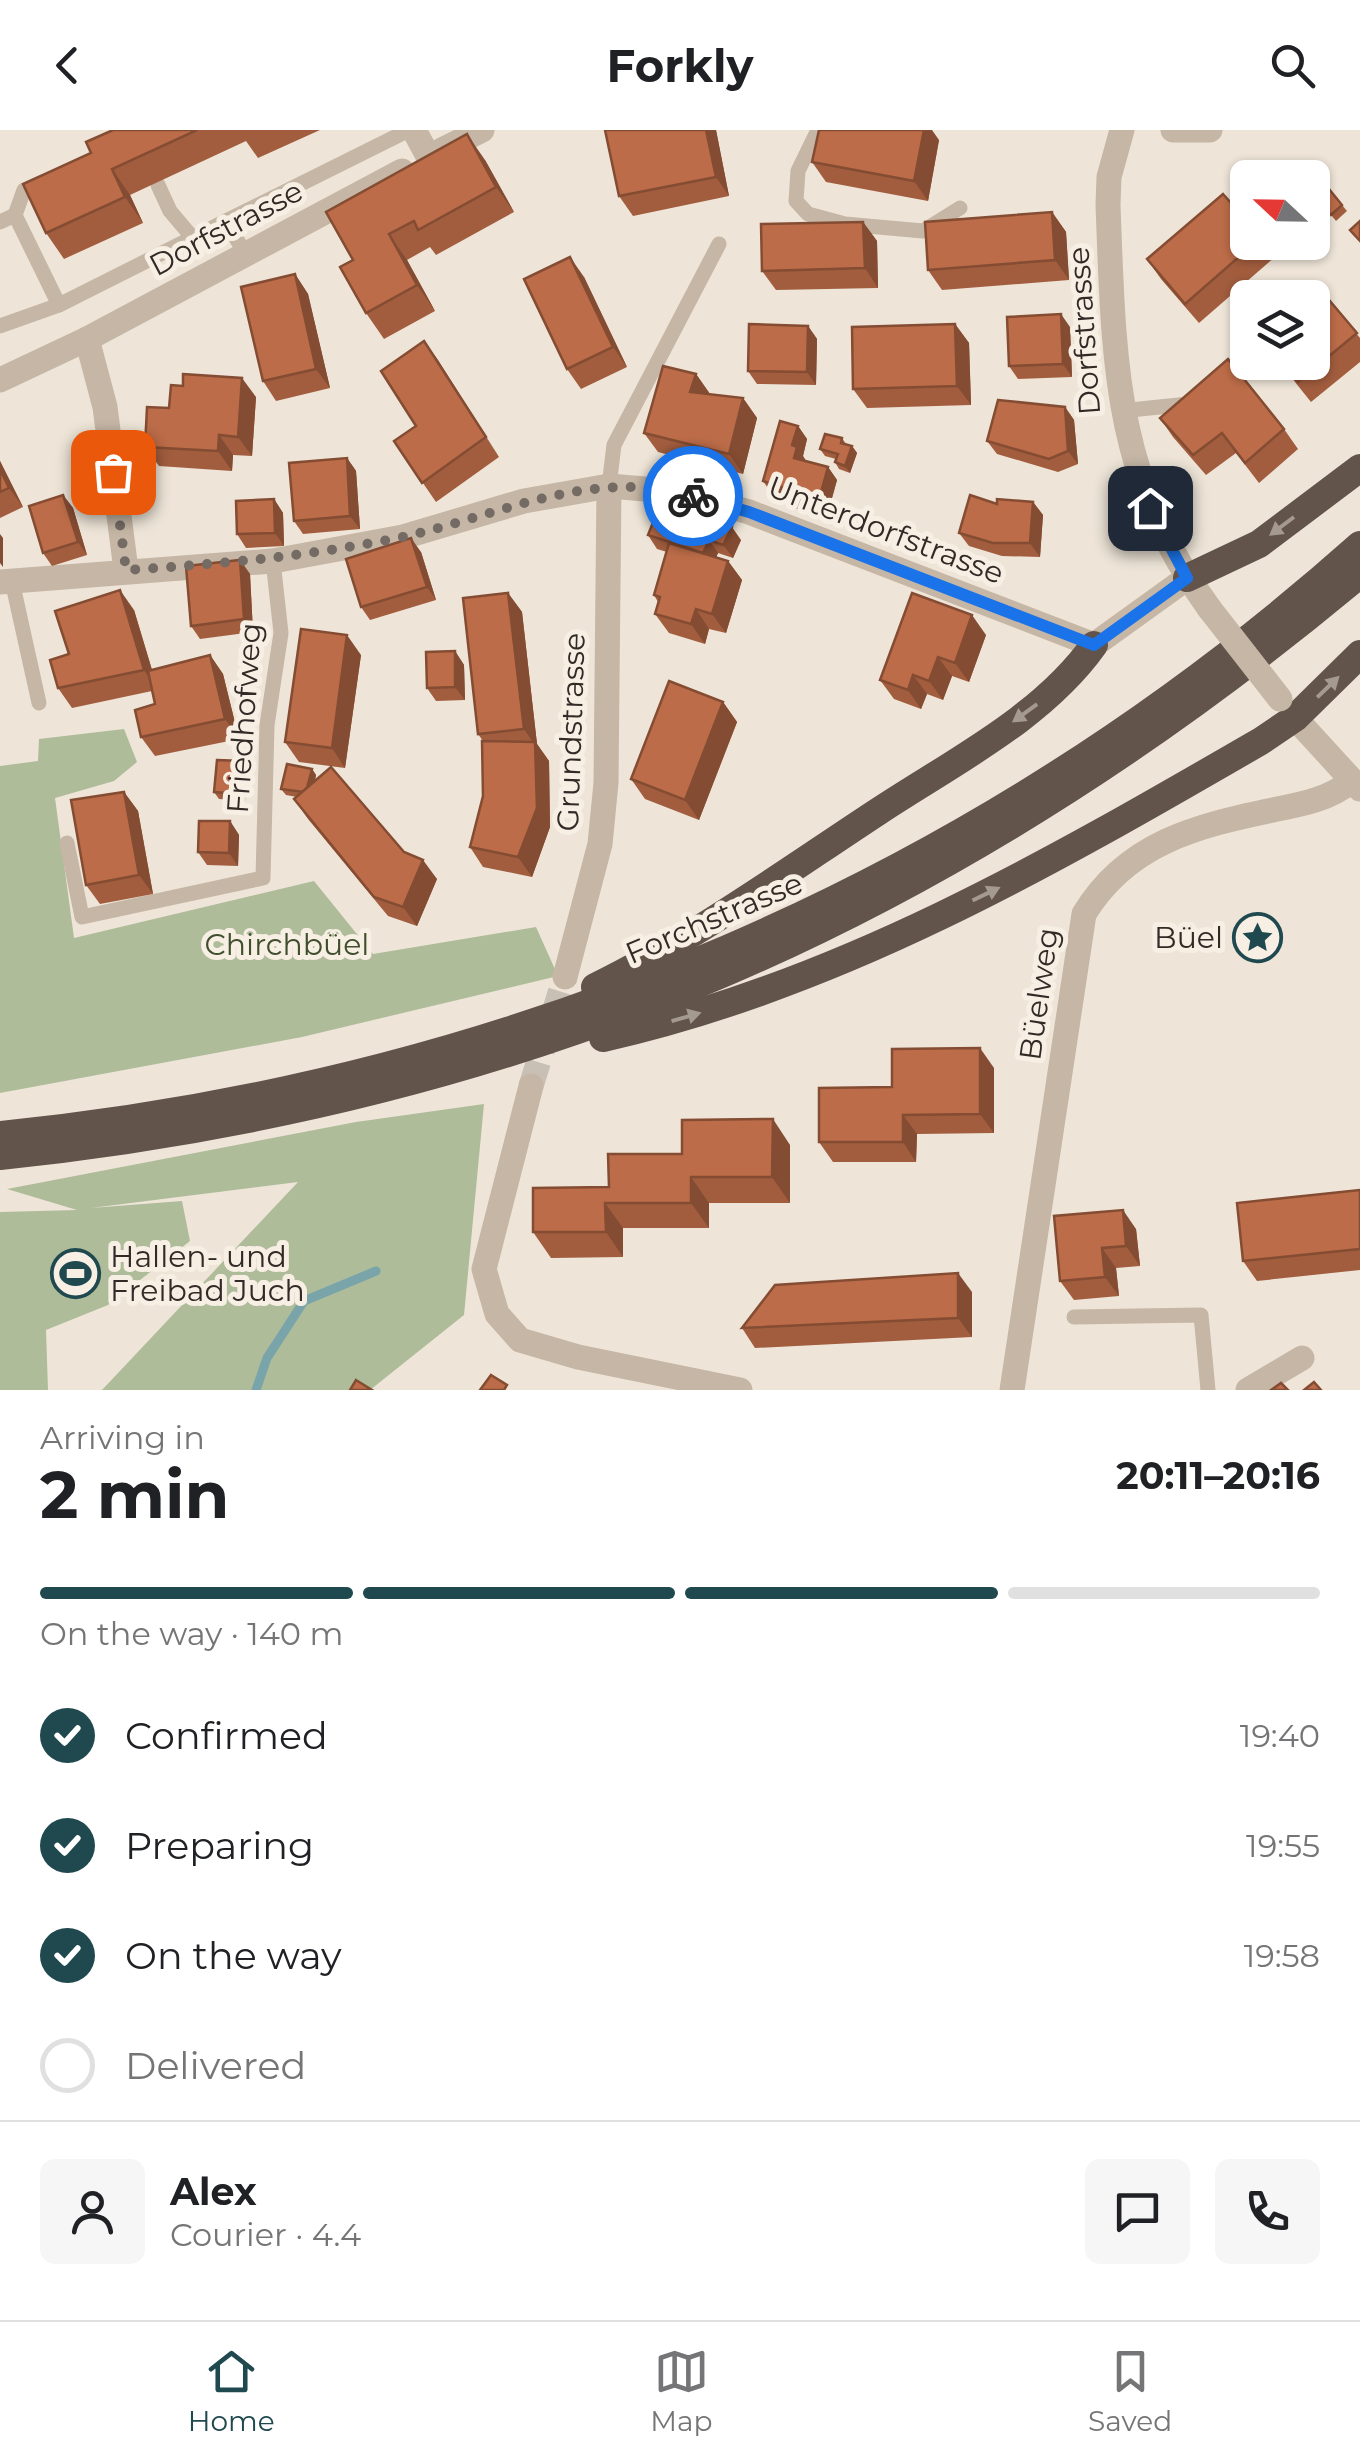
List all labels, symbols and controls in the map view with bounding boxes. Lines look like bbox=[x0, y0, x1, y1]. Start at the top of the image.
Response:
icon: back bbox=[40, 38, 95, 93]
text: Forkly bbox=[607, 38, 753, 93]
icon: search bbox=[1265, 38, 1320, 93]
north arrow bbox=[1230, 160, 1330, 260]
map controls bbox=[1230, 160, 1330, 380]
street label: Dorfstrasse bbox=[143, 172, 309, 284]
street label: Dorfstrasse bbox=[1060, 246, 1108, 416]
button: layers bbox=[1230, 280, 1330, 380]
pin bbox=[71, 430, 156, 515]
icon: bag bbox=[86, 445, 141, 500]
courier bbox=[643, 446, 743, 546]
pin bbox=[1108, 466, 1193, 551]
street label: Unterdorfstrasse bbox=[763, 468, 1009, 592]
icon: bike bbox=[666, 469, 721, 524]
icon: home bbox=[1123, 481, 1178, 536]
one-way arrow bbox=[1269, 516, 1295, 536]
street label: Friedhofweg bbox=[219, 621, 269, 815]
street label: Grundstrasse bbox=[549, 632, 593, 832]
one-way arrow bbox=[1316, 676, 1340, 699]
one-way arrow bbox=[1012, 702, 1039, 722]
street label: Forchstrasse bbox=[620, 864, 808, 972]
one-way arrow bbox=[972, 886, 1001, 903]
place icon: Büel bbox=[1232, 911, 1284, 963]
place label: Büel bbox=[1154, 919, 1223, 956]
street label: Büelweg bbox=[1011, 925, 1067, 1063]
park label: Chirchbüel bbox=[205, 926, 369, 963]
one-way arrow bbox=[671, 1009, 702, 1025]
place label: Hallen- und Freibad Juch bbox=[110, 1238, 305, 1309]
sports icon: Hallen- und Freibad Juch bbox=[49, 1247, 101, 1299]
text: Arriving in bbox=[40, 1418, 205, 1457]
text: 20:11–20:16 bbox=[1116, 1452, 1320, 1499]
text: 2 min bbox=[40, 1455, 229, 1534]
text: On the way · 140 m bbox=[40, 1614, 343, 1653]
icon: check bbox=[40, 1708, 95, 1763]
text: Confirmed bbox=[125, 1712, 328, 1759]
text: 19:40 bbox=[1240, 1716, 1320, 1755]
icon: check bbox=[40, 1818, 95, 1873]
text: Preparing bbox=[125, 1822, 314, 1869]
text: 19:55 bbox=[1246, 1826, 1320, 1865]
icon: check bbox=[40, 1928, 95, 1983]
text: On the way bbox=[125, 1932, 342, 1979]
text: 19:58 bbox=[1244, 1936, 1320, 1975]
text: Delivered bbox=[125, 2042, 306, 2089]
button: person bbox=[40, 2159, 145, 2264]
button: chat bbox=[1085, 2159, 1190, 2264]
button: phone bbox=[1215, 2159, 1320, 2264]
text: Alex bbox=[170, 2168, 257, 2215]
text: Courier · 4.4 bbox=[170, 2215, 361, 2254]
tab: Home bbox=[188, 2344, 275, 2438]
tab: Map bbox=[650, 2344, 713, 2438]
tab: Saved bbox=[1088, 2344, 1172, 2438]

